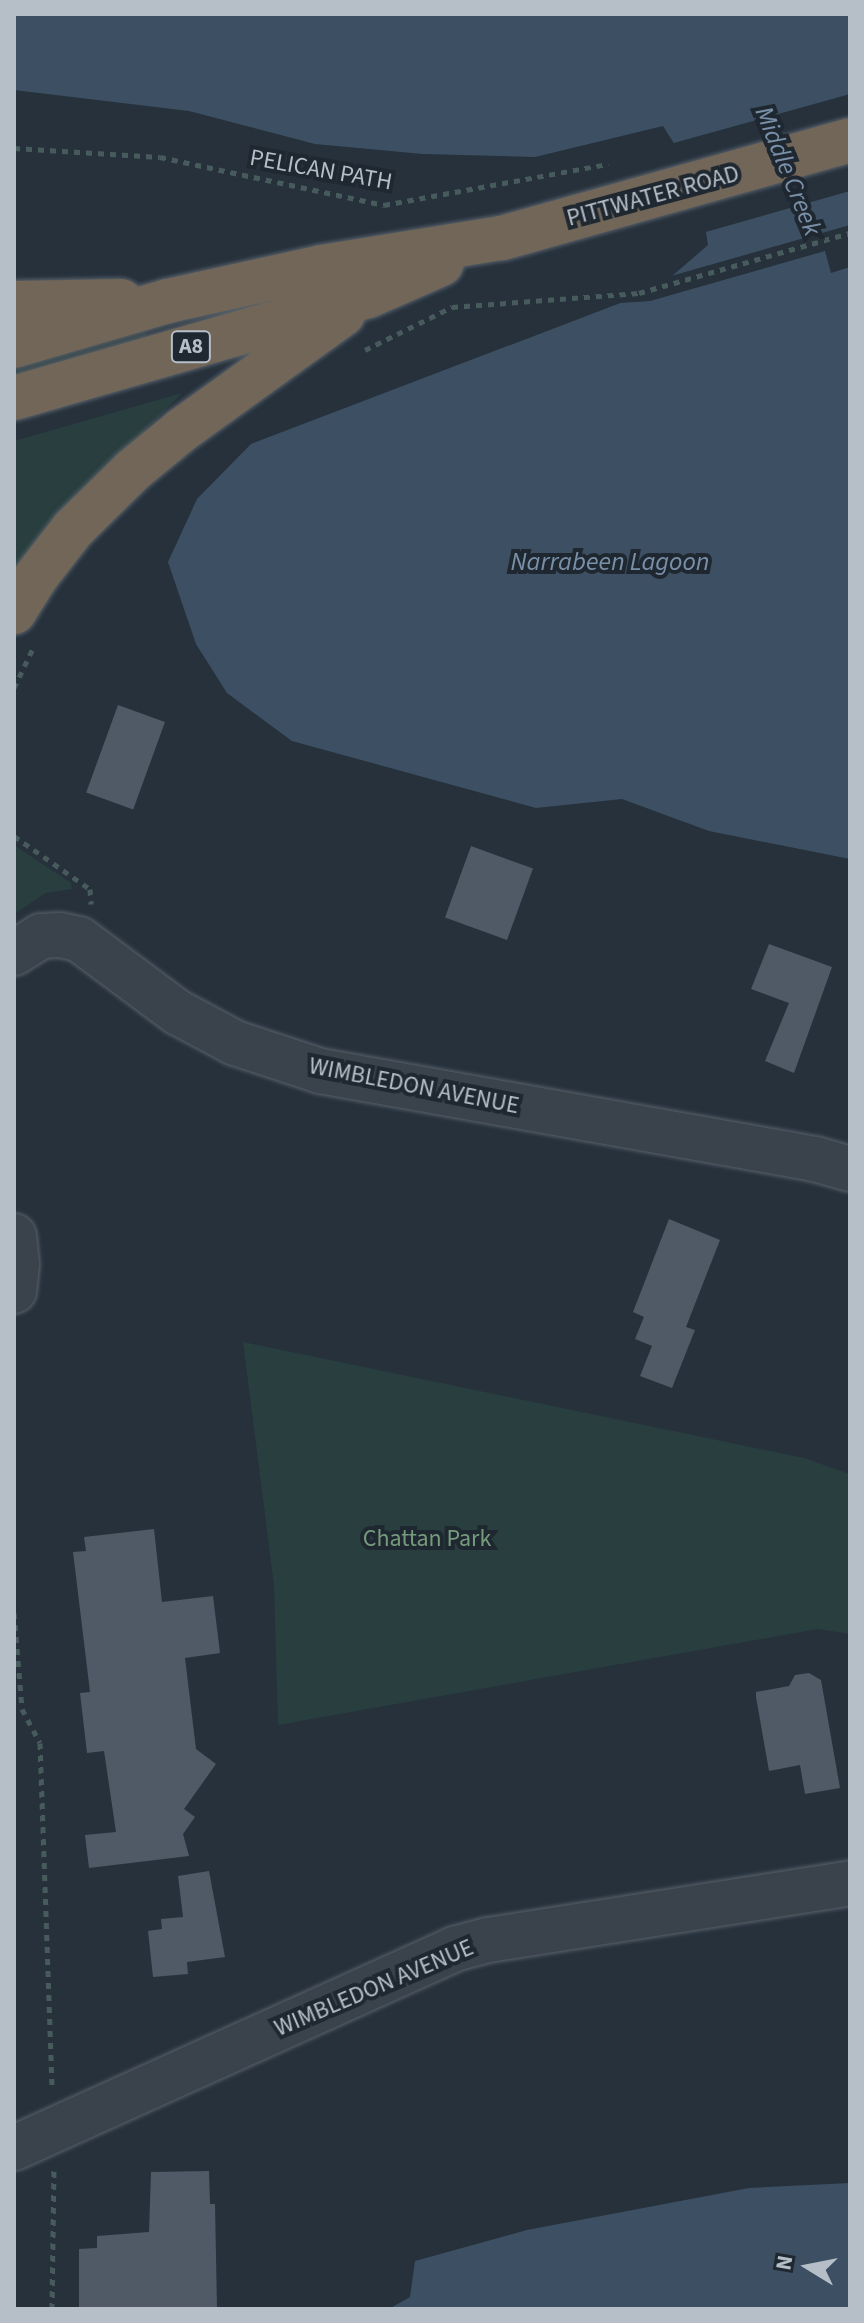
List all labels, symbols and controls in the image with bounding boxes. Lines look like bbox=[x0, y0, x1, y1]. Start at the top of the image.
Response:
water label: Middle Creek bbox=[748, 102, 828, 240]
street label: PELICAN PATH bbox=[248, 143, 394, 197]
street label: PITTWATER ROAD bbox=[564, 159, 742, 233]
road number: A8 bbox=[169, 329, 213, 365]
water label: Narrabeen Lagoon bbox=[511, 546, 709, 578]
street label: WIMBLEDON AVENUE bbox=[306, 1052, 522, 1120]
park label: Chattan Park bbox=[363, 1525, 491, 1553]
street label: WIMBLEDON AVENUE bbox=[270, 1933, 478, 2043]
north arrow bbox=[768, 2227, 848, 2307]
text: N bbox=[767, 2253, 801, 2273]

